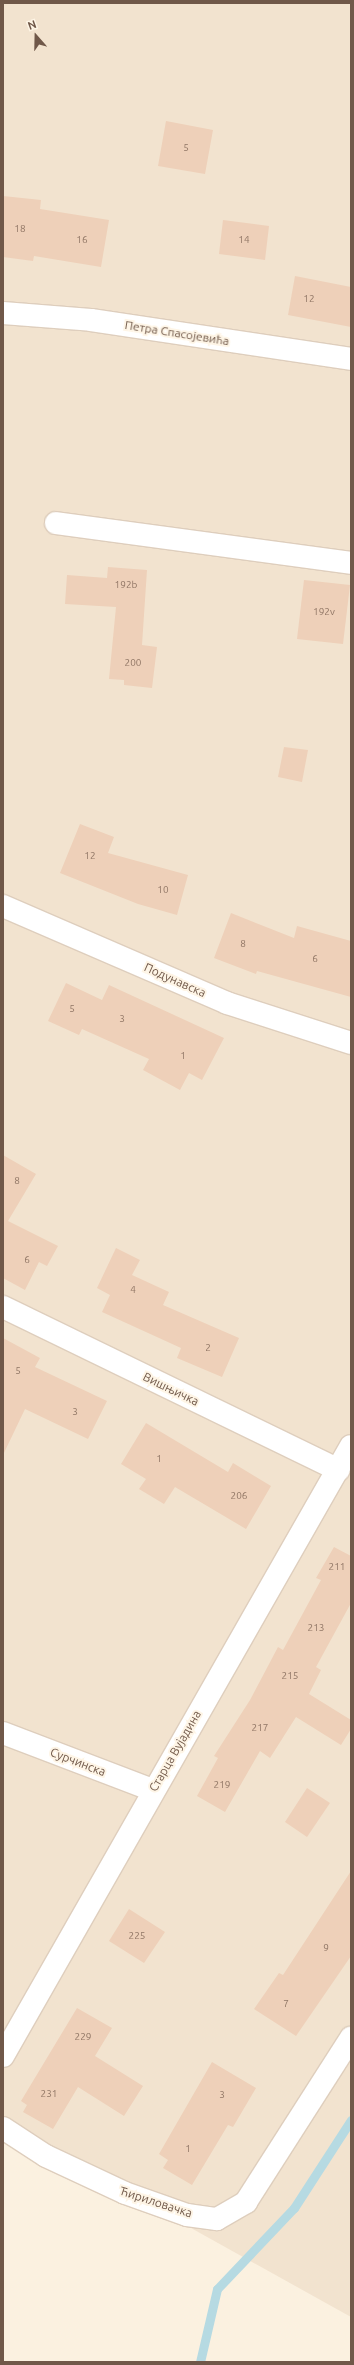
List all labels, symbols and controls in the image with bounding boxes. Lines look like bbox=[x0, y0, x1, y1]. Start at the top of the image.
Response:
north arrow bbox=[16, 16, 56, 56]
text: N bbox=[26, 18, 38, 32]
house number: 5 bbox=[183, 142, 189, 154]
house number: 18 bbox=[14, 223, 26, 235]
house number: 16 bbox=[76, 234, 88, 246]
house number: 14 bbox=[238, 234, 250, 246]
house number: 12 bbox=[303, 293, 315, 305]
street label: Петра Спасојевића bbox=[124, 318, 230, 348]
house number: 192b bbox=[115, 579, 137, 591]
house number: 192v bbox=[313, 606, 335, 618]
house number: 200 bbox=[125, 657, 141, 669]
house number: 12 bbox=[84, 850, 96, 862]
house number: 10 bbox=[157, 884, 169, 896]
house number: 8 bbox=[240, 938, 246, 950]
house number: 6 bbox=[312, 953, 318, 965]
street label: Подунавска bbox=[142, 960, 208, 1000]
house number: 5 bbox=[69, 1003, 75, 1015]
house number: 3 bbox=[119, 1013, 125, 1025]
house number: 1 bbox=[180, 1050, 186, 1062]
house number: 8 bbox=[14, 1175, 20, 1187]
house number: 6 bbox=[24, 1254, 30, 1266]
house number: 4 bbox=[130, 1284, 136, 1296]
house number: 2 bbox=[205, 1342, 211, 1354]
house number: 5 bbox=[15, 1365, 21, 1377]
street label: Вишњичка bbox=[141, 1369, 201, 1409]
house number: 3 bbox=[72, 1406, 78, 1418]
house number: 1 bbox=[156, 1453, 162, 1465]
house number: 206 bbox=[231, 1490, 247, 1502]
house number: 211 bbox=[329, 1561, 345, 1573]
house number: 213 bbox=[308, 1622, 324, 1634]
house number: 215 bbox=[282, 1670, 298, 1682]
street label: Старца Вујадина bbox=[146, 1708, 204, 1794]
house number: 217 bbox=[252, 1722, 268, 1734]
street label: Сурчинска bbox=[48, 1745, 108, 1779]
house number: 219 bbox=[214, 1779, 230, 1791]
house number: 225 bbox=[129, 1930, 145, 1942]
house number: 9 bbox=[323, 1942, 329, 1954]
house number: 7 bbox=[283, 1998, 289, 2010]
house number: 229 bbox=[75, 2031, 91, 2043]
house number: 231 bbox=[41, 2088, 57, 2100]
house number: 3 bbox=[219, 2089, 225, 2101]
house number: 1 bbox=[185, 2143, 191, 2155]
street label: Ћириловачка bbox=[118, 2183, 194, 2221]

